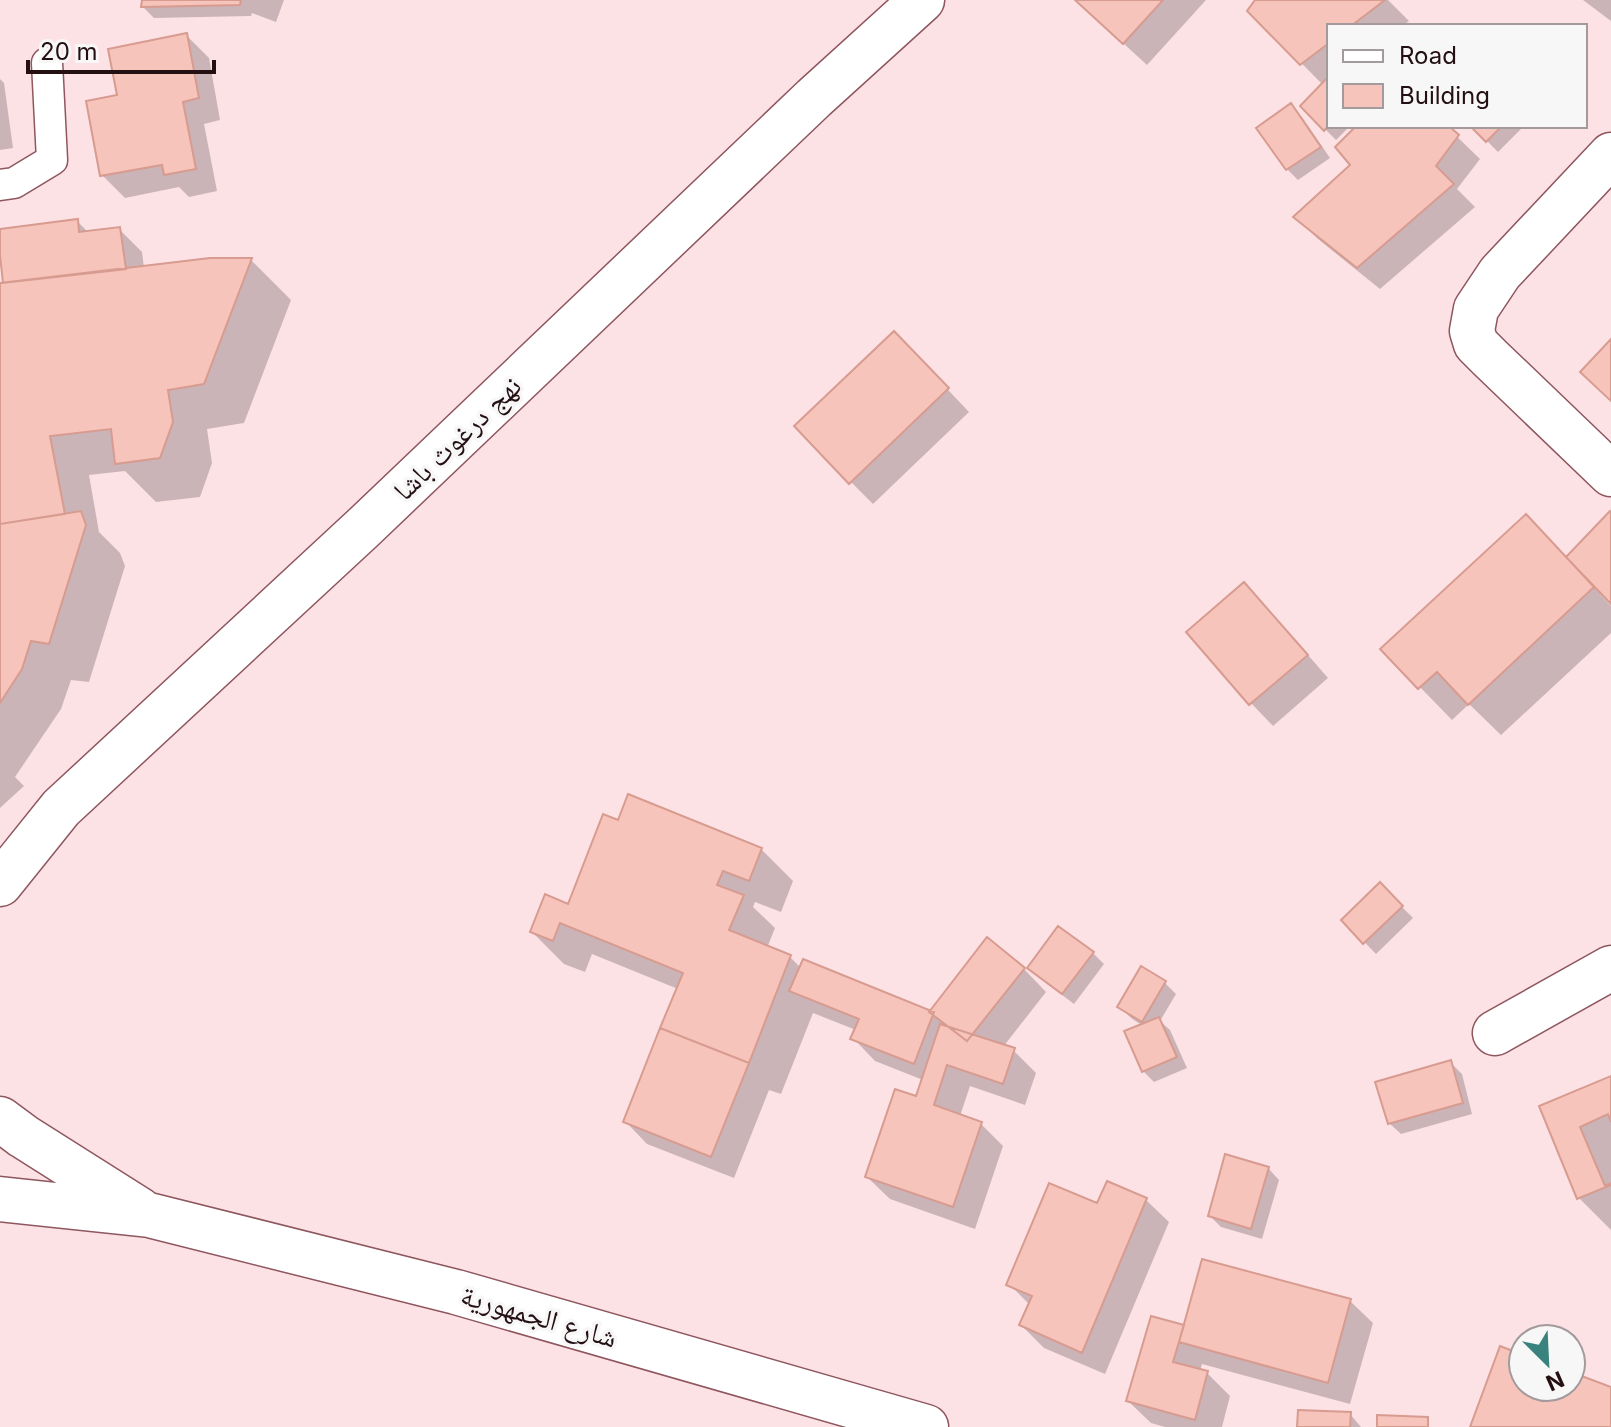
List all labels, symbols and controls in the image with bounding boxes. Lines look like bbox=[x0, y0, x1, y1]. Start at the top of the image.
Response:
scale bar bbox=[28, 24, 214, 74]
legend bbox=[1327, 24, 1587, 128]
text: 20 m bbox=[40, 37, 98, 66]
text: Road bbox=[1399, 41, 1457, 70]
text: Building bbox=[1399, 81, 1490, 110]
street label: نهج درغوث باشا bbox=[386, 369, 529, 508]
street label: شارع الجمهورية bbox=[457, 1278, 621, 1355]
north arrow bbox=[1507, 1323, 1587, 1403]
text: N bbox=[1542, 1366, 1568, 1397]

